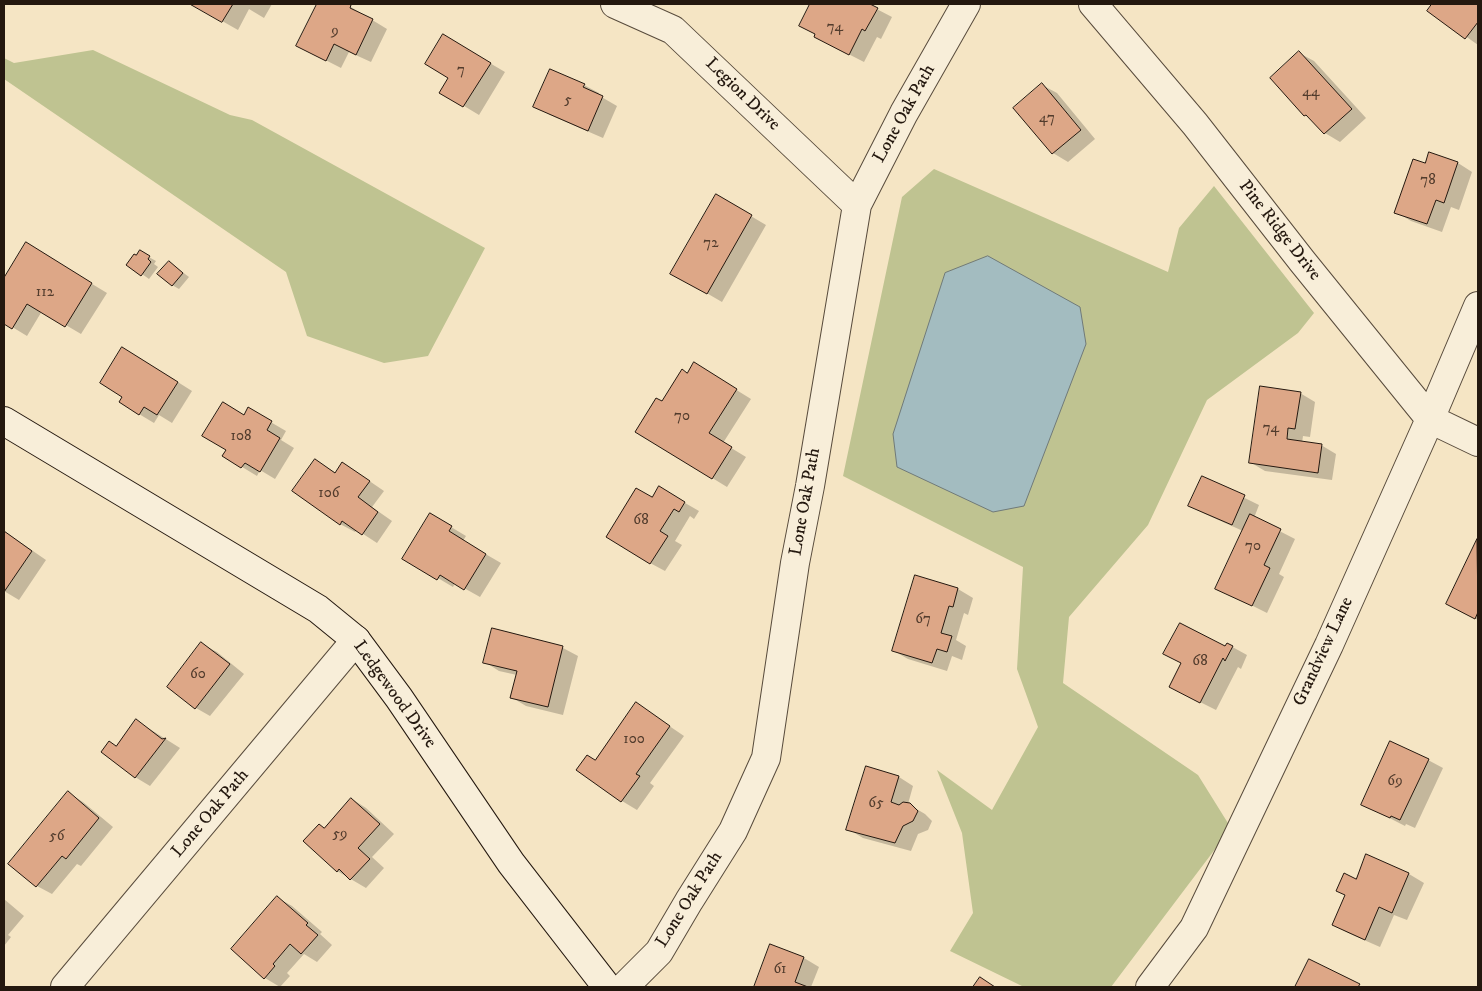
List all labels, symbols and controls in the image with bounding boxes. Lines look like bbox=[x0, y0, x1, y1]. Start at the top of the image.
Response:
house number: 74 bbox=[827, 19, 843, 37]
house number: 9 bbox=[331, 23, 339, 41]
street label: Legion Drive bbox=[700, 54, 784, 136]
street label: Lone Oak Path bbox=[869, 61, 941, 167]
house number: 7 bbox=[457, 62, 465, 80]
house number: 44 bbox=[1302, 84, 1320, 102]
house number: 5 bbox=[564, 92, 572, 110]
house number: 47 bbox=[1039, 110, 1055, 128]
house number: 78 bbox=[1420, 172, 1436, 190]
street label: Pine Ridge Drive bbox=[1233, 176, 1325, 286]
house number: 72 bbox=[703, 235, 719, 253]
house number: 112 bbox=[36, 284, 54, 302]
house number: 70 bbox=[674, 408, 690, 426]
house number: 74 bbox=[1263, 420, 1279, 438]
house number: 108 bbox=[230, 428, 252, 446]
street label: Lone Oak Path bbox=[786, 447, 826, 557]
house number: 106 bbox=[318, 485, 340, 503]
house number: 68 bbox=[633, 512, 649, 530]
house number: 70 bbox=[1245, 538, 1261, 556]
street label: Grandview Lane bbox=[1289, 594, 1359, 710]
house number: 67 bbox=[915, 611, 931, 629]
street label: Ledgewood Drive bbox=[348, 637, 440, 753]
house number: 68 bbox=[1192, 653, 1208, 671]
house number: 60 bbox=[190, 666, 206, 684]
house number: 100 bbox=[623, 731, 645, 749]
street label: Lone Oak Path bbox=[168, 765, 254, 863]
house number: 69 bbox=[1387, 773, 1403, 791]
house number: 65 bbox=[868, 795, 884, 813]
house number: 59 bbox=[333, 826, 347, 844]
house number: 56 bbox=[49, 828, 65, 846]
street label: Lone Oak Path bbox=[652, 848, 728, 952]
house number: 61 bbox=[773, 961, 787, 979]

